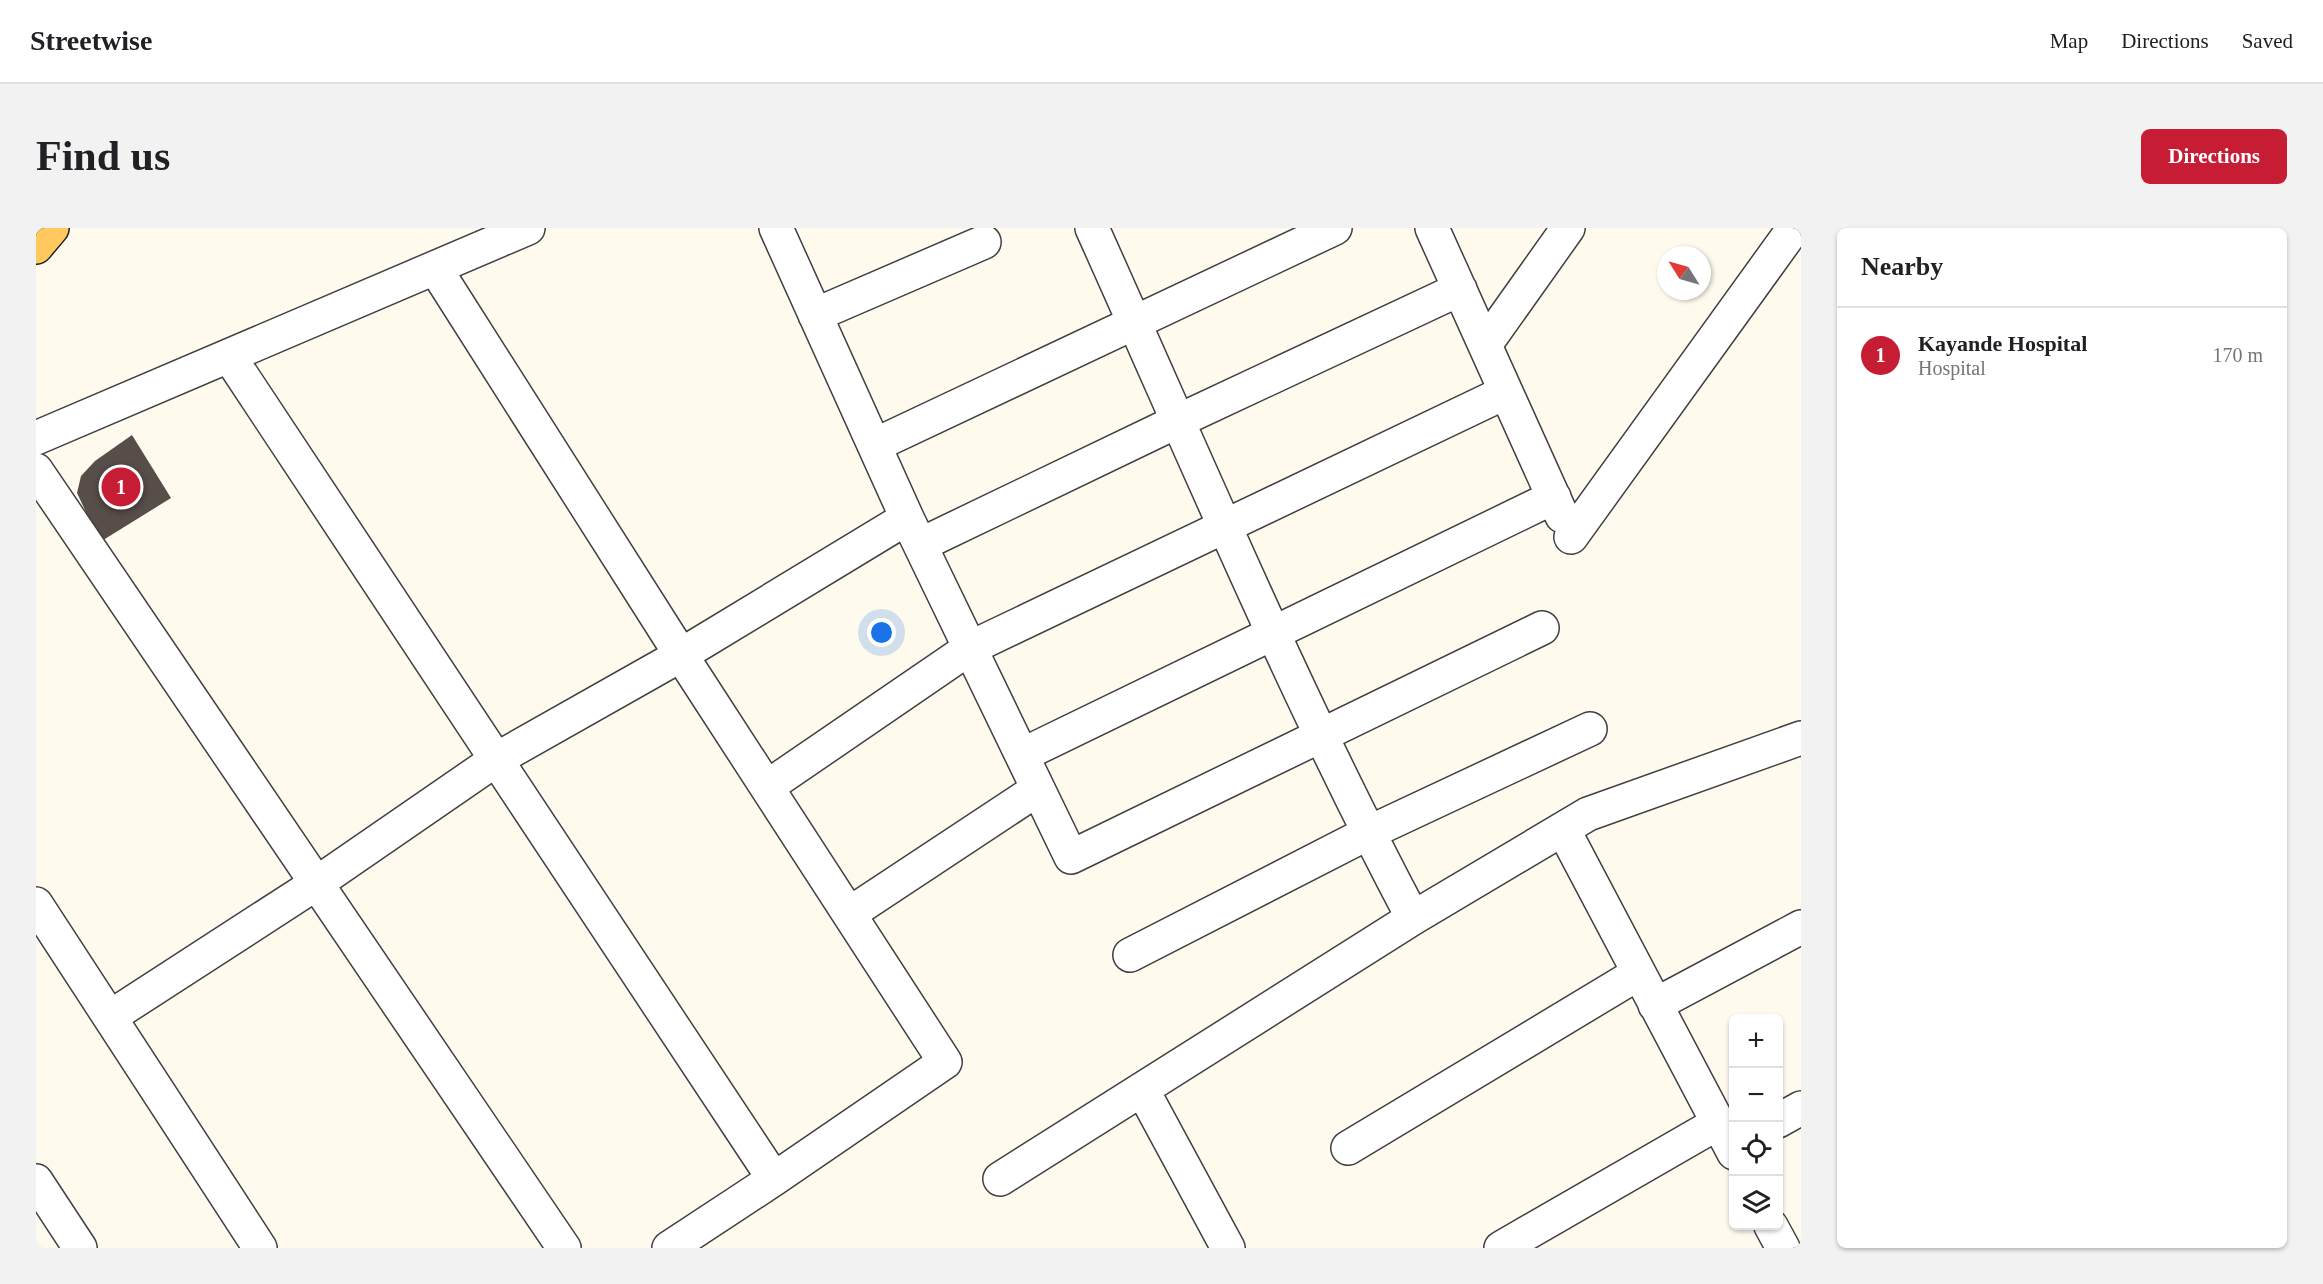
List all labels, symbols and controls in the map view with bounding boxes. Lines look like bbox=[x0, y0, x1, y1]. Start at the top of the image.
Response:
text: Streetwise bbox=[30, 25, 152, 56]
text: Map bbox=[2050, 29, 2088, 53]
text: Directions bbox=[2121, 29, 2209, 53]
text: Saved bbox=[2242, 29, 2293, 53]
button: Directions bbox=[2141, 129, 2287, 184]
text: Find us bbox=[36, 133, 170, 179]
north arrow bbox=[1657, 246, 1711, 300]
text: Nearby bbox=[1861, 252, 1943, 281]
text: Kayande Hospital bbox=[1918, 331, 2087, 356]
text: 1 bbox=[1876, 344, 1886, 366]
text: 170 m bbox=[2212, 344, 2263, 366]
text: Hospital bbox=[1918, 357, 1986, 379]
pin: 1 bbox=[102, 464, 140, 510]
your location bbox=[867, 618, 896, 647]
map controls bbox=[1729, 1014, 1783, 1230]
button: + bbox=[1729, 1014, 1783, 1068]
button: − bbox=[1729, 1068, 1783, 1122]
button: locate bbox=[1729, 1122, 1783, 1176]
button: layers bbox=[1729, 1176, 1783, 1230]

